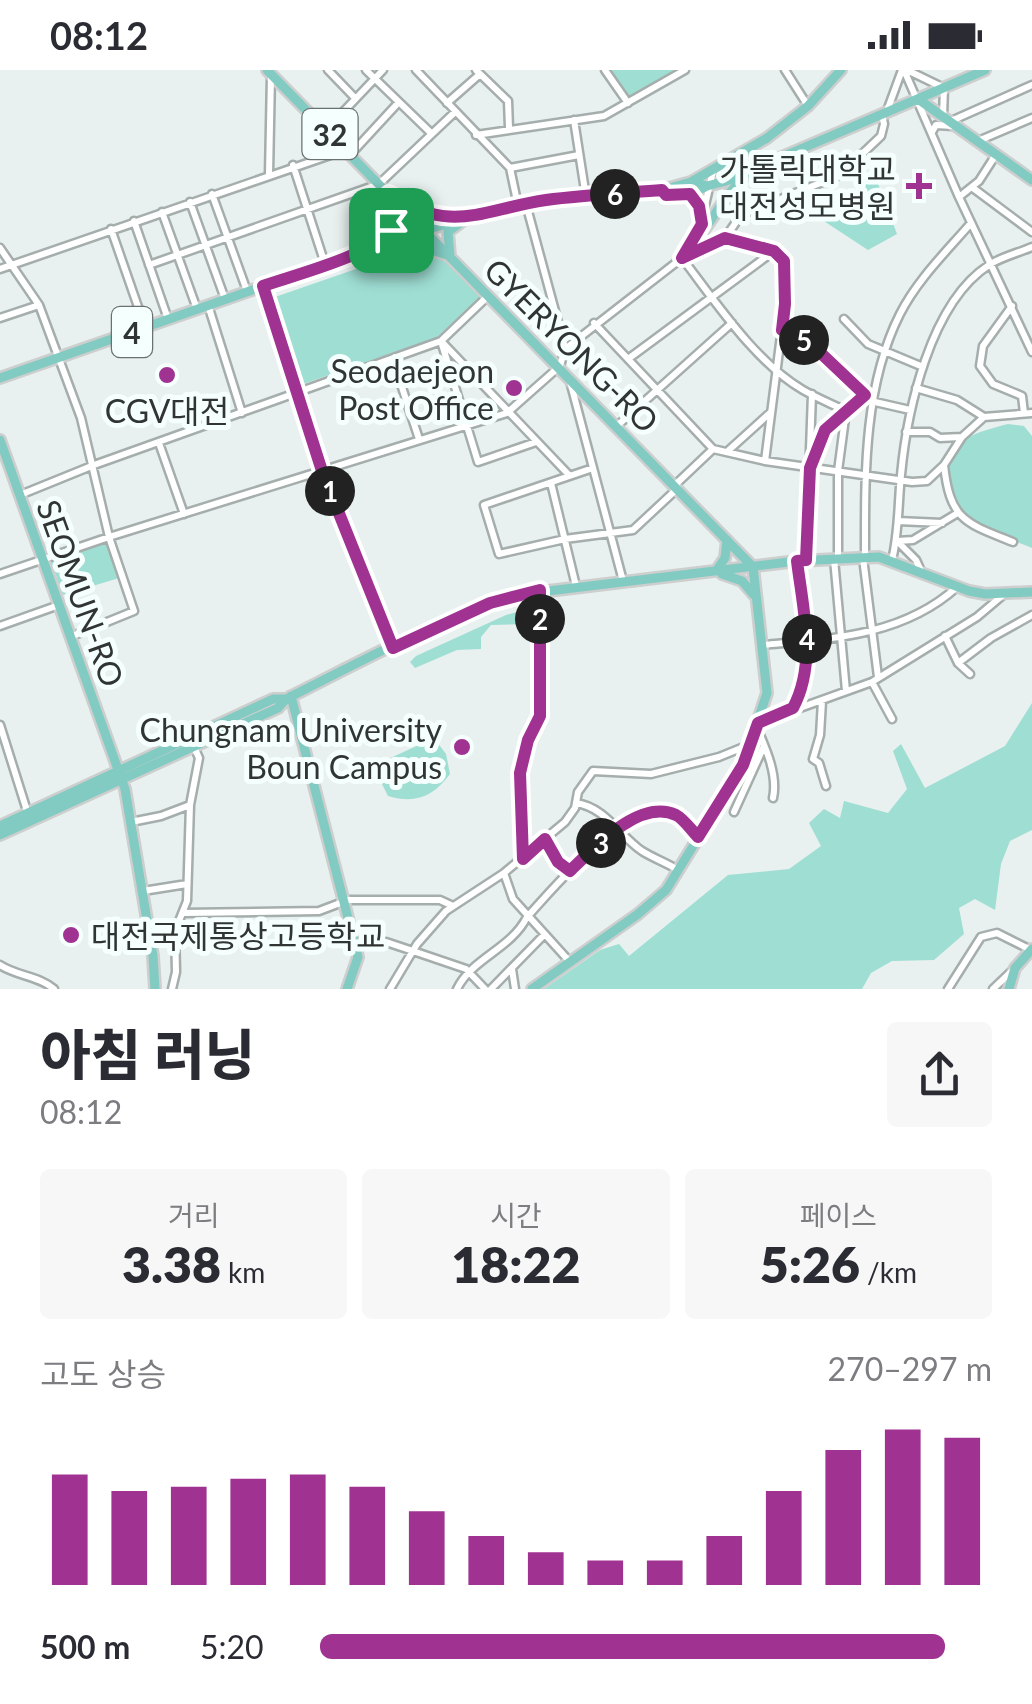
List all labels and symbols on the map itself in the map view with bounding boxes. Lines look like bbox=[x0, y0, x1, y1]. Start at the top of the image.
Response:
road number: 32 bbox=[302, 109, 358, 159]
place label: 가톨릭대학교 대전성모병원 bbox=[719, 149, 896, 225]
pin: 6 bbox=[590, 169, 640, 219]
marker: 가톨릭대학교 대전성모병원 bbox=[906, 173, 932, 199]
pin bbox=[349, 188, 434, 273]
street label: GYERYONG-RO bbox=[477, 250, 667, 440]
road number: 4 bbox=[112, 307, 152, 357]
pin: 5 bbox=[779, 315, 829, 365]
place label: Seodaejeon Post Office bbox=[330, 351, 494, 427]
marker: CGV대전 bbox=[156, 364, 178, 386]
marker: Seodaejeon Post Office bbox=[503, 377, 525, 399]
place label: CGV대전 bbox=[105, 391, 229, 430]
pin: 1 bbox=[305, 466, 355, 516]
street label: SEOMUN-RO bbox=[29, 494, 133, 692]
pin: 2 bbox=[515, 594, 565, 644]
pin: 4 bbox=[782, 614, 832, 664]
place label: Chungnam University Boun Campus bbox=[140, 710, 442, 786]
marker: Chungnam University Boun Campus bbox=[451, 736, 473, 758]
pin: 3 bbox=[576, 818, 626, 868]
place label: 대전국제통상고등학교 bbox=[91, 916, 385, 955]
marker: 대전국제통상고등학교 bbox=[60, 924, 82, 946]

